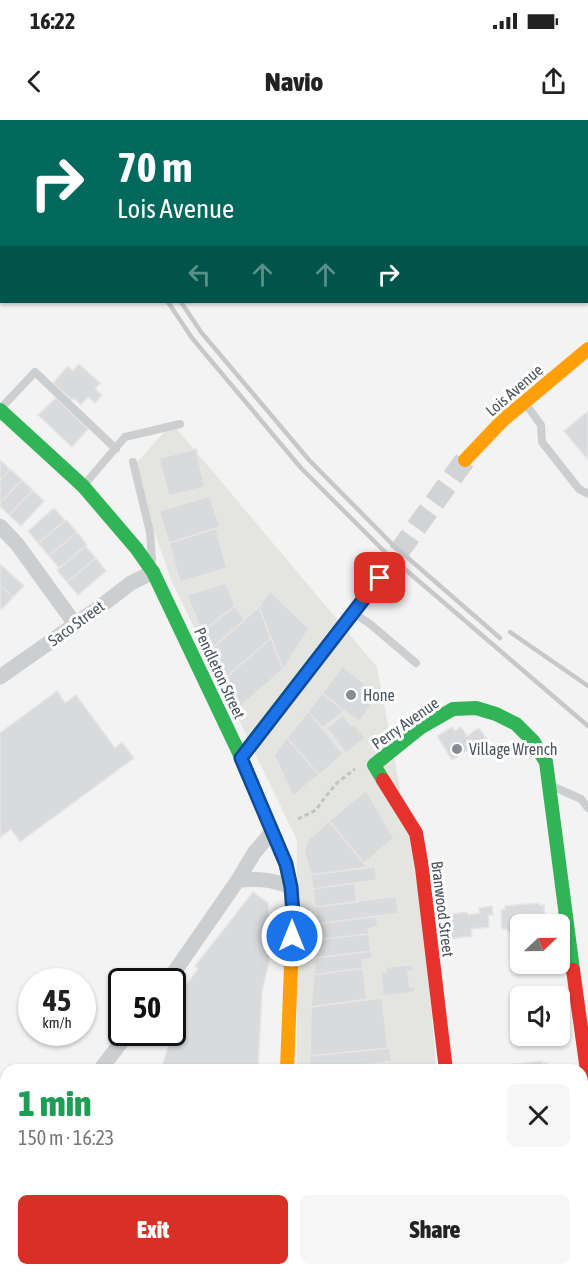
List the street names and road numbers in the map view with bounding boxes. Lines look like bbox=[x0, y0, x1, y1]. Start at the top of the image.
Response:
street label: Lois Avenue bbox=[482, 360, 546, 420]
street label: Saco Street bbox=[44, 596, 108, 649]
street label: Pendleton Street bbox=[191, 624, 249, 722]
street label: Perry Avenue bbox=[368, 693, 442, 753]
street label: Branwood Street bbox=[428, 860, 458, 958]

